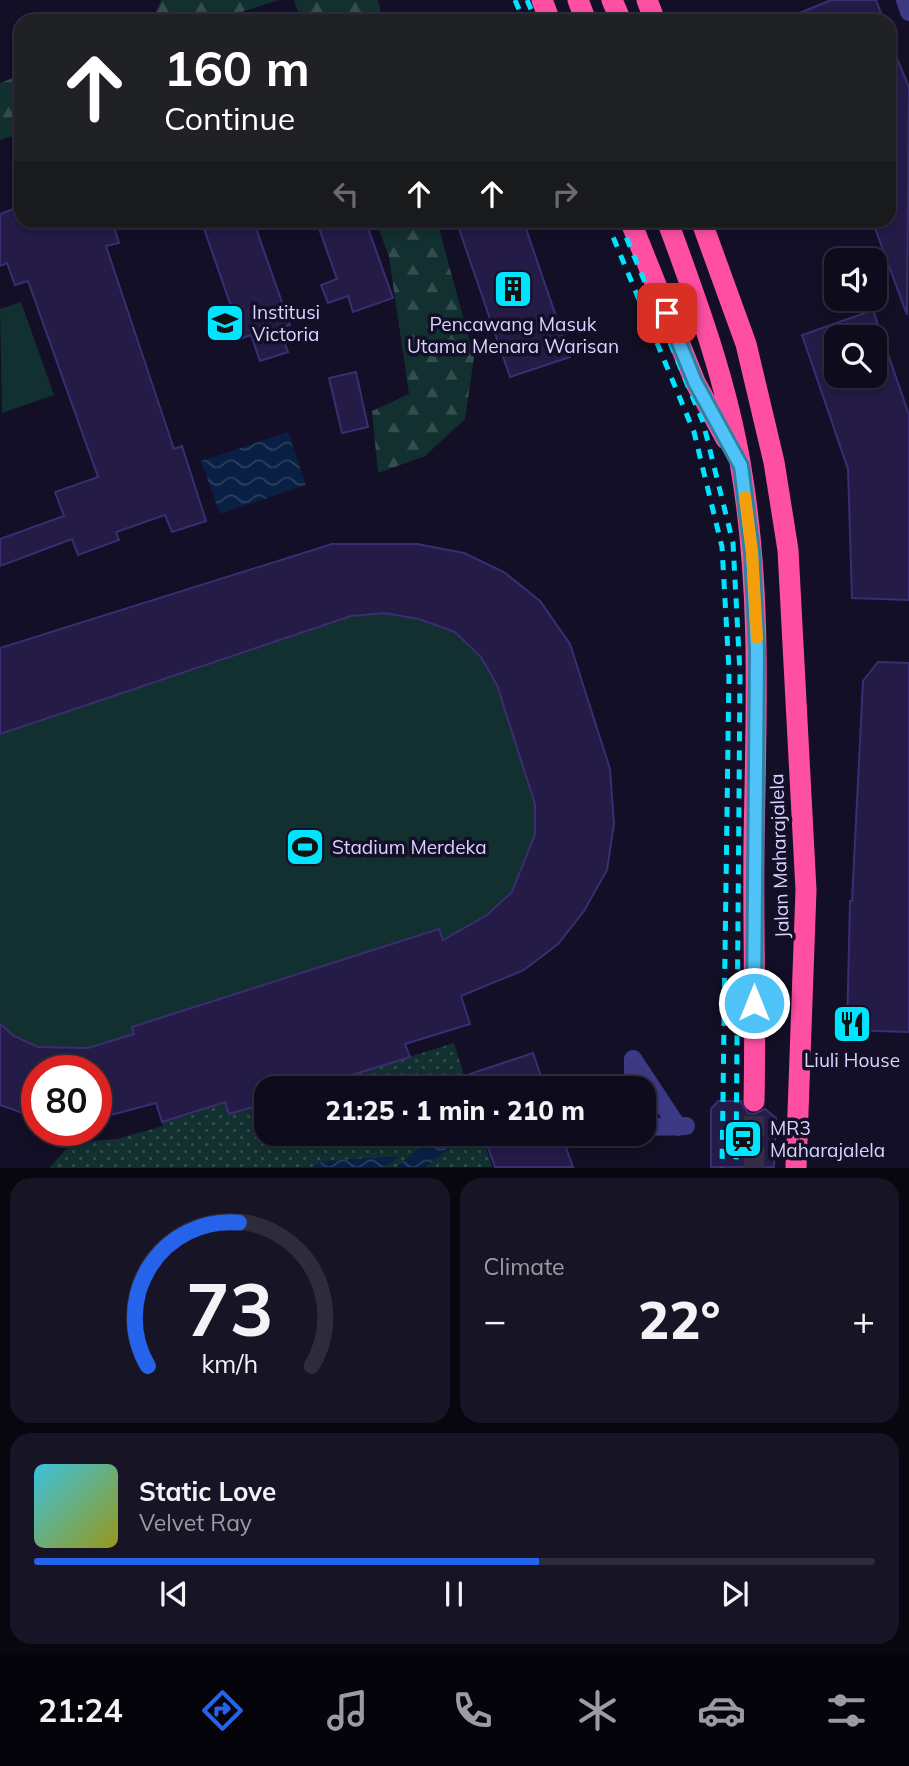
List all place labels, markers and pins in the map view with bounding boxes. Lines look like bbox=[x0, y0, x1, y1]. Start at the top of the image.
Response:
building icon: Pencawang Masuk Utama Menara Warisan bbox=[492, 268, 534, 310]
pin bbox=[637, 283, 697, 343]
place label: Institusi Victoria bbox=[252, 300, 320, 346]
school or university icon: Institusi Victoria bbox=[204, 302, 246, 344]
place label: Pencawang Masuk Utama Menara Warisan bbox=[407, 312, 619, 358]
sports icon: Stadium Merdeka bbox=[284, 826, 326, 868]
place label: Stadium Merdeka bbox=[332, 835, 487, 859]
restaurant icon: Liuli House bbox=[831, 1003, 873, 1045]
place label: Liuli House bbox=[804, 1048, 900, 1072]
place label: MR3 Maharajalela bbox=[770, 1116, 885, 1162]
station icon: MR3 Maharajalela bbox=[722, 1118, 764, 1160]

